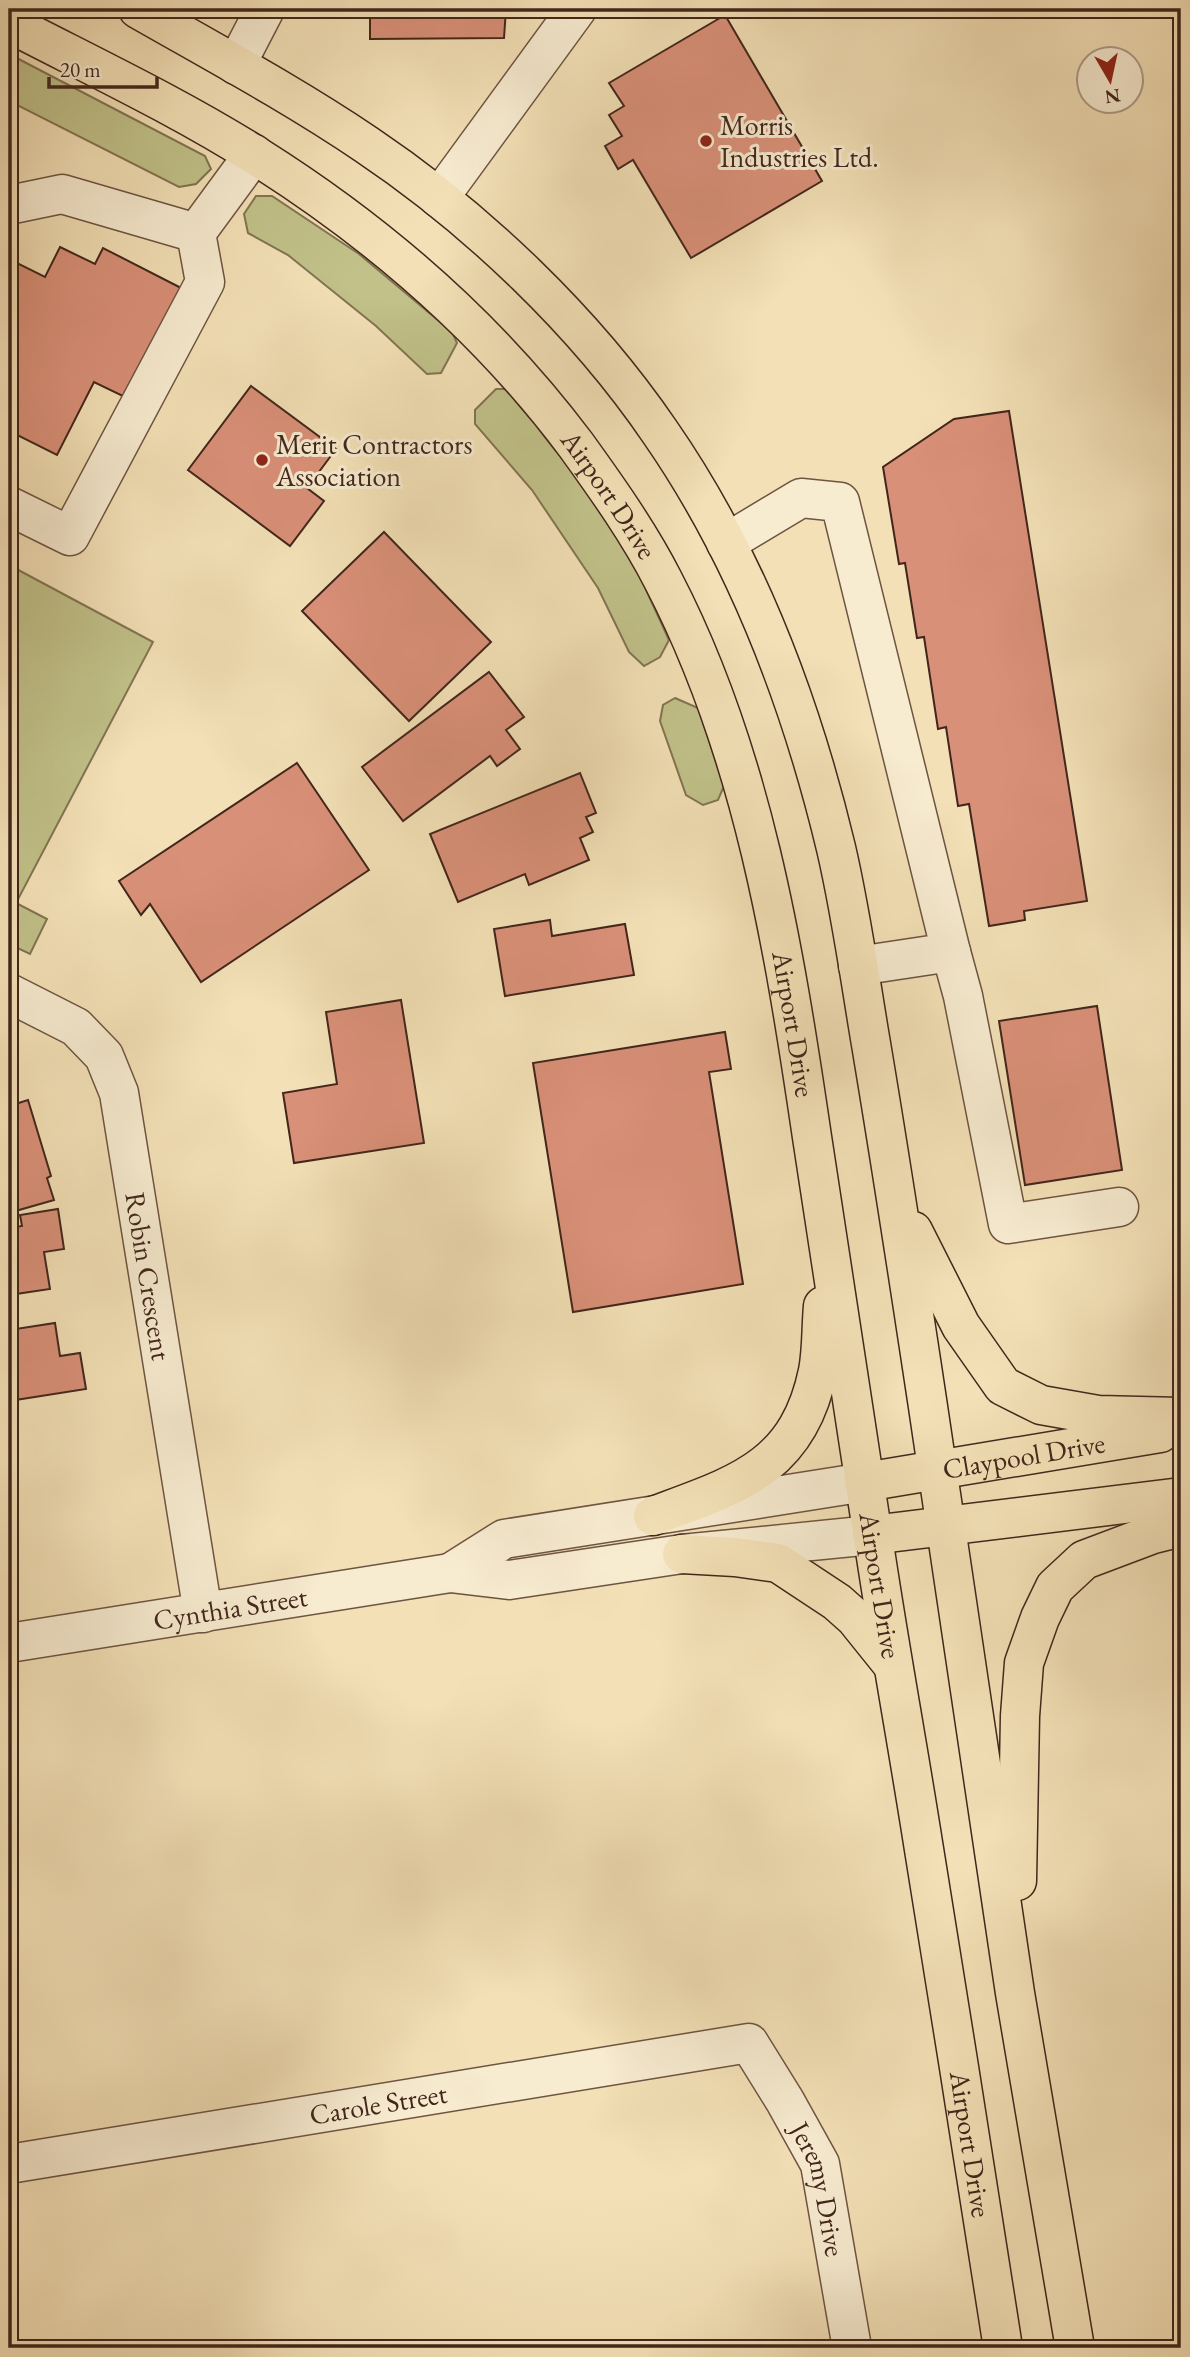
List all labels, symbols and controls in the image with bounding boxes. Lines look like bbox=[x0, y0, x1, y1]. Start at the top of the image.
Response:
scale bar bbox=[49, 46, 158, 90]
north arrow bbox=[1074, 46, 1144, 116]
text: 20 m bbox=[60, 56, 101, 83]
text: N bbox=[1102, 83, 1122, 110]
place label: Morris Industries Ltd. bbox=[720, 107, 879, 175]
marker: Morris Industries Ltd. bbox=[698, 133, 714, 149]
street label: Airport Drive bbox=[553, 422, 666, 565]
place label: Merit Contractors Association bbox=[275, 426, 472, 494]
marker: Merit Contractors Association bbox=[254, 452, 270, 468]
street label: Airport Drive bbox=[764, 947, 824, 1100]
street label: Robin Crescent bbox=[117, 1189, 180, 1363]
street label: Claypool Drive bbox=[940, 1424, 1108, 1487]
street label: Airport Drive bbox=[851, 1509, 910, 1661]
street label: Cynthia Street bbox=[151, 1578, 310, 1638]
street label: Airport Drive bbox=[942, 2067, 1000, 2220]
street label: Carole Street bbox=[307, 2075, 450, 2133]
street label: Jeremy Drive bbox=[781, 2114, 854, 2259]

